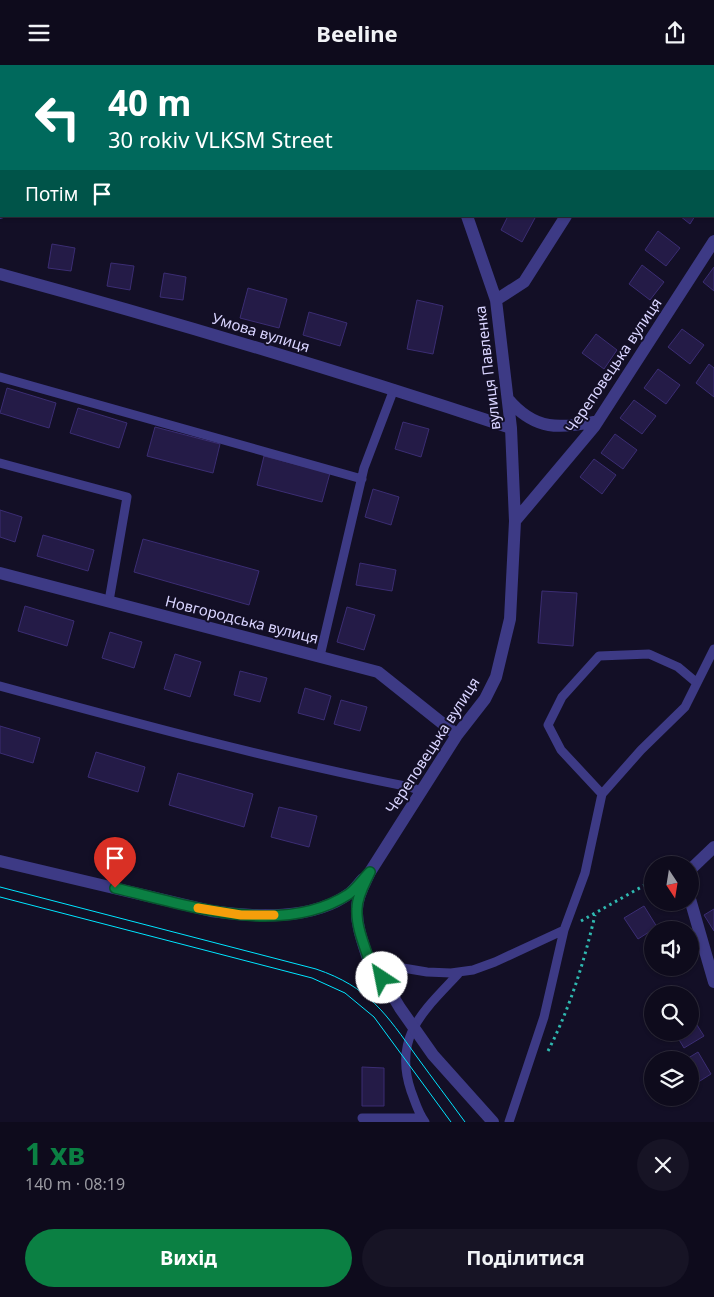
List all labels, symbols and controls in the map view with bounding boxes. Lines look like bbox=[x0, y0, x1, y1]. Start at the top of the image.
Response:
text: Beeline bbox=[316, 18, 398, 48]
icon: menu bbox=[25, 19, 53, 47]
icon: share bbox=[661, 19, 689, 47]
text: 40 m bbox=[108, 79, 191, 126]
icon: left bbox=[25, 85, 90, 150]
text: 30 rokiv VLKSM Street bbox=[108, 124, 333, 154]
icon: arrive bbox=[88, 180, 116, 208]
text: Потім bbox=[25, 181, 78, 207]
street label: Череповецька вулиця bbox=[560, 294, 666, 436]
street label: вулиця Павленка bbox=[469, 305, 505, 431]
street label: Умова вулиця bbox=[210, 308, 312, 356]
street label: Новгородська вулиця bbox=[163, 590, 321, 648]
street label: Череповецька вулиця bbox=[380, 673, 484, 817]
pin bbox=[94, 837, 136, 888]
icon: arrive bbox=[101, 844, 129, 872]
north arrow bbox=[644, 856, 699, 911]
map controls bbox=[644, 856, 699, 1106]
button: sound bbox=[644, 921, 699, 976]
position arrow bbox=[355, 951, 407, 1003]
button: search bbox=[644, 986, 699, 1041]
button: layers bbox=[644, 1051, 699, 1106]
text: 1 хв bbox=[25, 1133, 85, 1174]
button: close bbox=[637, 1139, 689, 1191]
text: 140 m · 08:19 bbox=[25, 1173, 125, 1195]
button: Вихід bbox=[25, 1229, 352, 1287]
button: Поділитися bbox=[362, 1229, 689, 1287]

